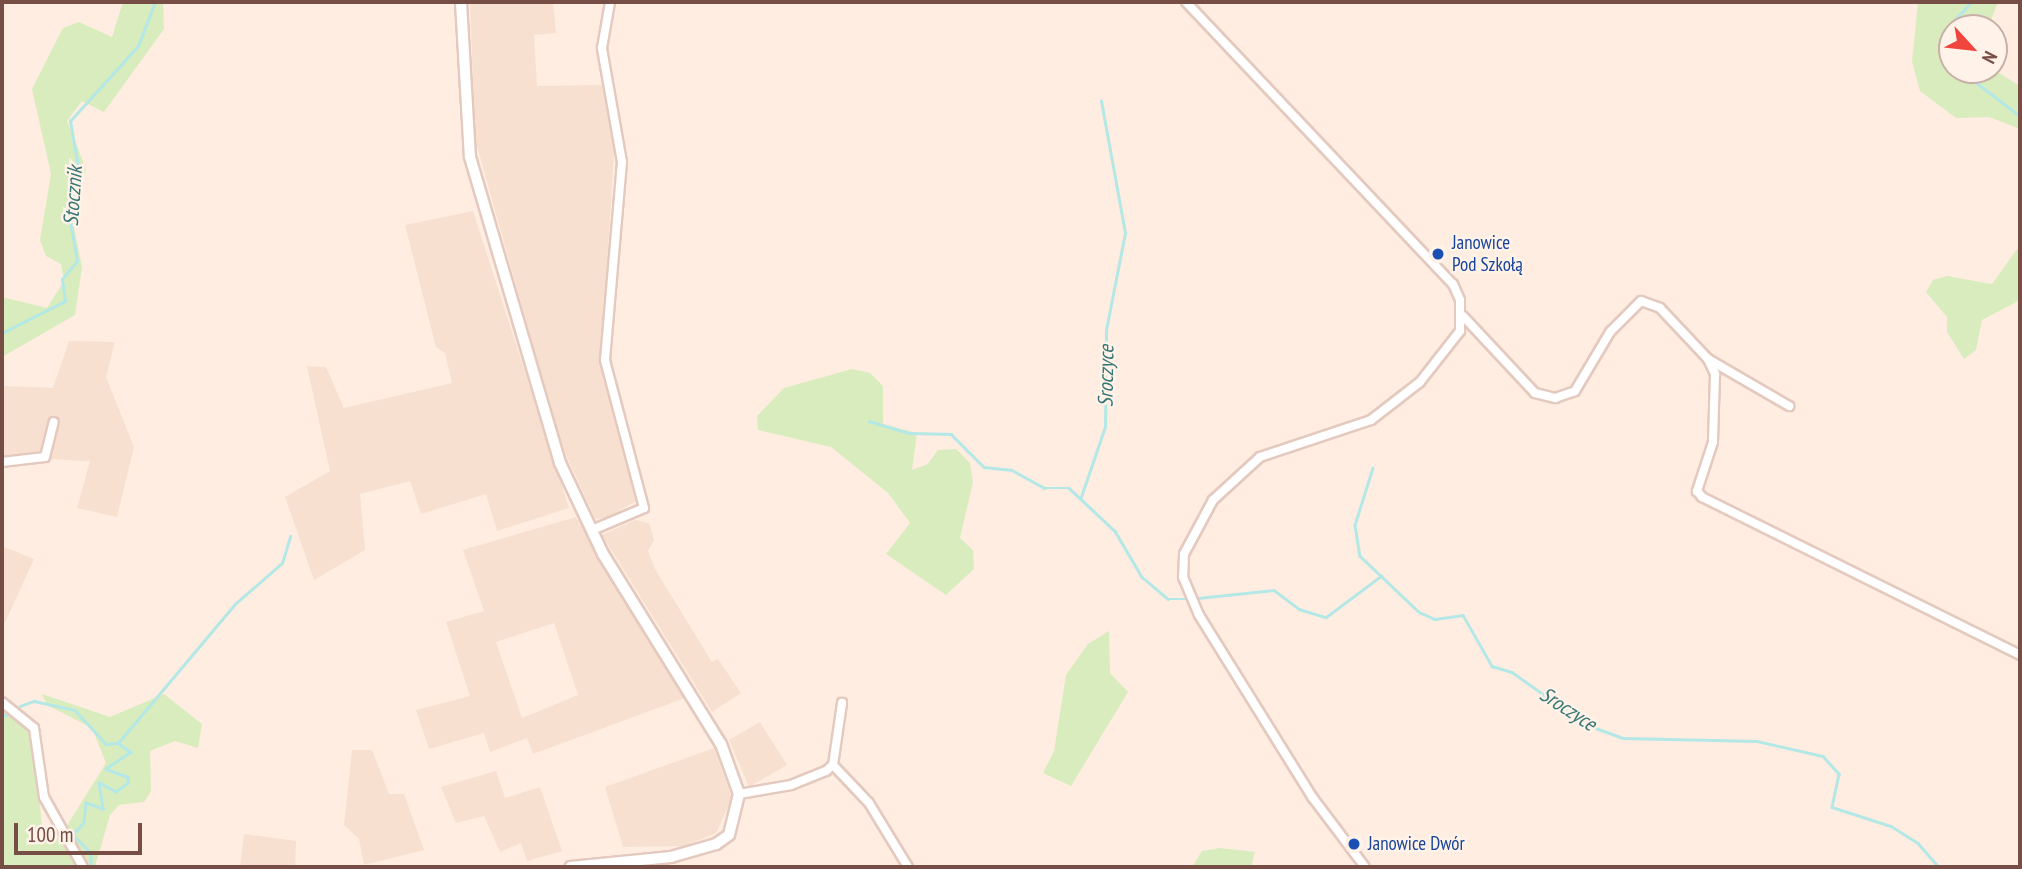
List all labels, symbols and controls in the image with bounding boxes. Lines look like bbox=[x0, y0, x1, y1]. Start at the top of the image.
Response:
north arrow bbox=[1938, 14, 2008, 84]
text: N bbox=[1977, 48, 2003, 68]
water label: Stocznik bbox=[58, 165, 88, 227]
place label: Janowice Pod Szkołą bbox=[1452, 232, 1523, 276]
marker: Janowice Pod Szkołą bbox=[1430, 246, 1446, 262]
water label: Sroczyce bbox=[1093, 345, 1119, 407]
water label: Sroczyce bbox=[1535, 682, 1601, 736]
scale bar bbox=[18, 810, 145, 854]
text: 100 m bbox=[27, 821, 73, 848]
place label: Janowice Dwór bbox=[1368, 833, 1465, 855]
marker: Janowice Dwór bbox=[1346, 836, 1362, 852]

